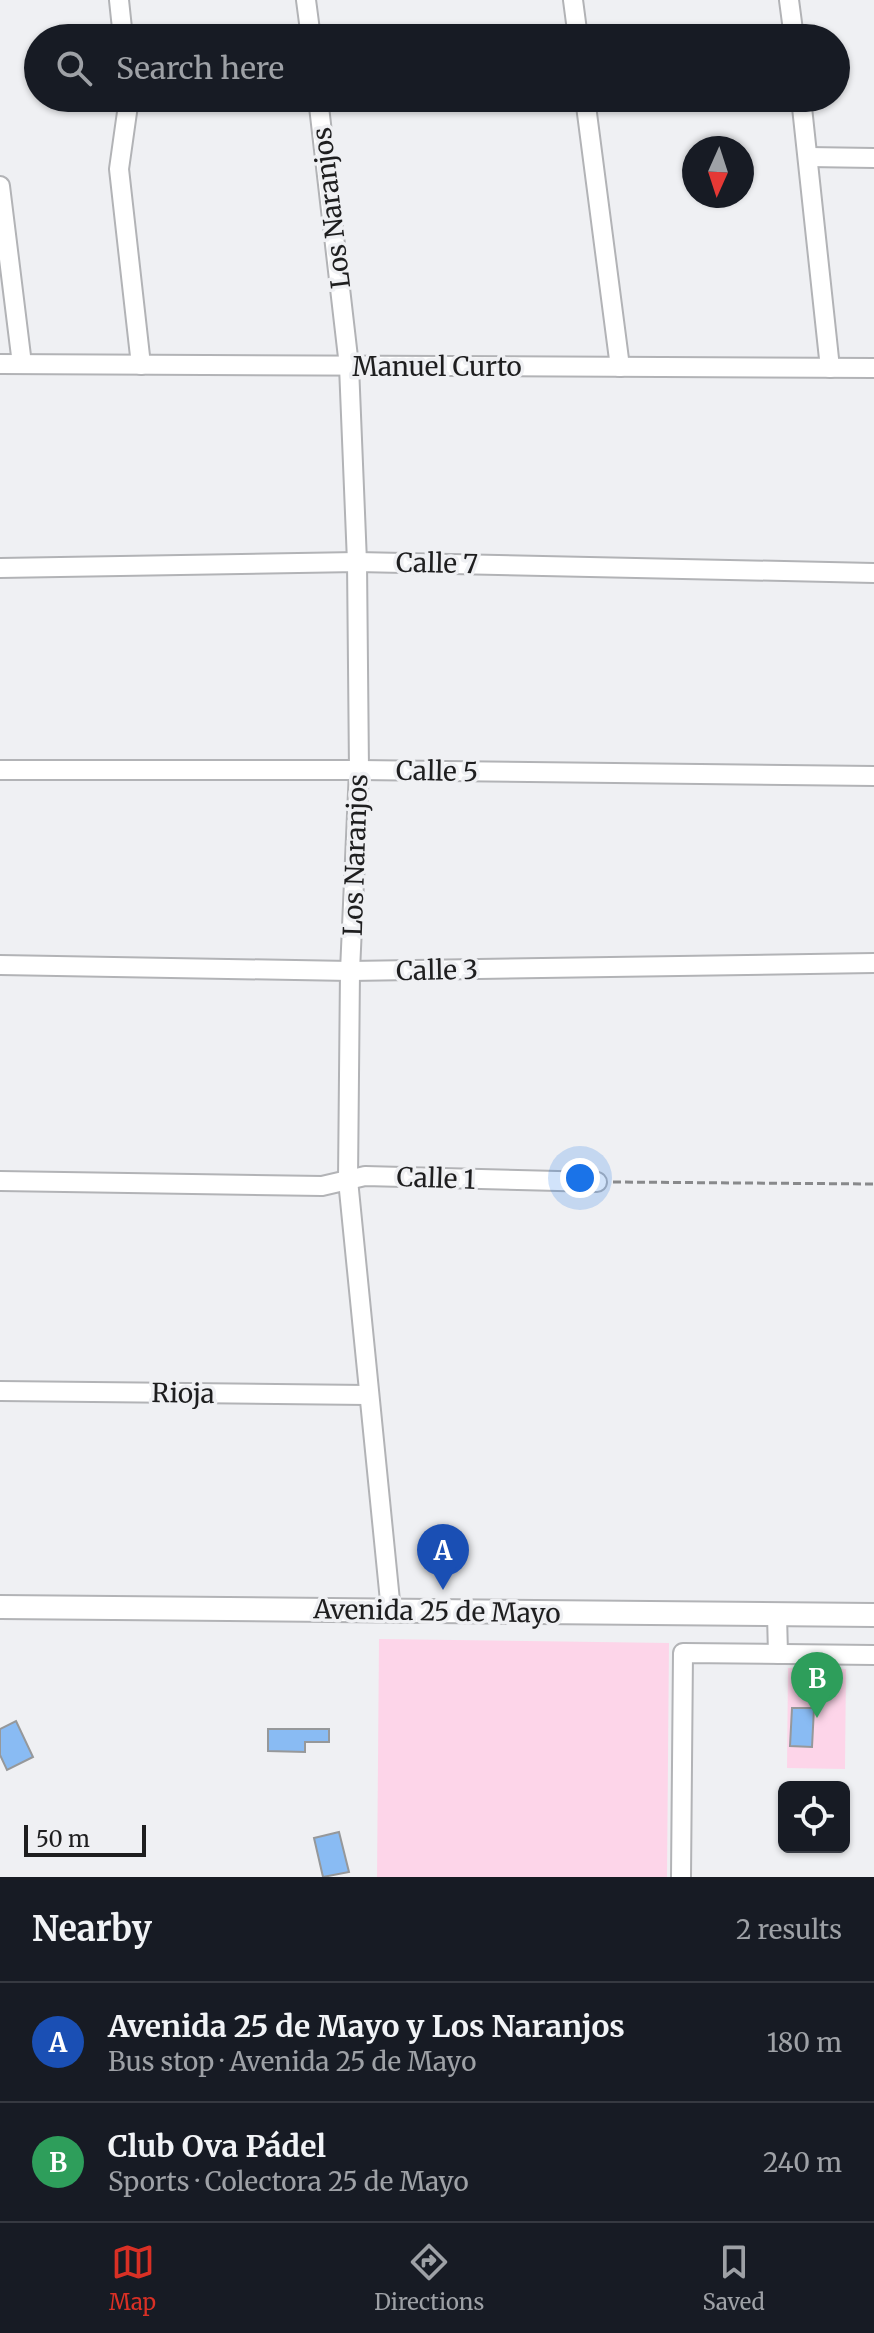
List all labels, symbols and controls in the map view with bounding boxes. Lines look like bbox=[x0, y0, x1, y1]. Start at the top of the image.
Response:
search box bbox=[24, 24, 850, 112]
icon: search bbox=[52, 46, 96, 90]
text: Search here bbox=[116, 49, 284, 87]
street label: Los Naranjos bbox=[305, 126, 357, 290]
north arrow bbox=[682, 136, 754, 208]
street label: Manuel Curto bbox=[352, 350, 522, 383]
street label: Calle 7 bbox=[396, 546, 478, 580]
street label: Calle 5 bbox=[396, 754, 478, 788]
street label: Los Naranjos bbox=[336, 773, 374, 937]
street label: Calle 3 bbox=[396, 953, 478, 987]
your location bbox=[560, 1158, 600, 1198]
street label: Calle 1 bbox=[396, 1160, 476, 1196]
street label: Rioja bbox=[151, 1376, 215, 1410]
pin: A bbox=[417, 1524, 469, 1590]
street label: Avenida 25 de Mayo bbox=[312, 1592, 561, 1630]
pin: B bbox=[791, 1652, 843, 1718]
map controls bbox=[778, 1781, 850, 1853]
button: locate bbox=[778, 1781, 850, 1853]
scale bar bbox=[24, 1821, 146, 1857]
text: 50 m bbox=[36, 1825, 90, 1853]
text: Nearby bbox=[32, 1908, 152, 1950]
text: 2 results bbox=[736, 1913, 842, 1946]
text: Avenida 25 de Mayo y Los Naranjos bbox=[108, 2007, 625, 2045]
text: A bbox=[49, 2026, 67, 2059]
text: 180 m bbox=[767, 2026, 842, 2059]
text: Bus stop · Avenida 25 de Mayo bbox=[108, 2045, 476, 2078]
text: Club Ova Pádel bbox=[108, 2127, 326, 2165]
text: B bbox=[49, 2146, 67, 2179]
text: 240 m bbox=[763, 2146, 842, 2179]
text: Sports · Colectora 25 de Mayo bbox=[108, 2165, 469, 2198]
tab: Map bbox=[109, 2240, 156, 2316]
tab: Directions bbox=[374, 2240, 484, 2316]
tab: Saved bbox=[703, 2240, 765, 2316]

